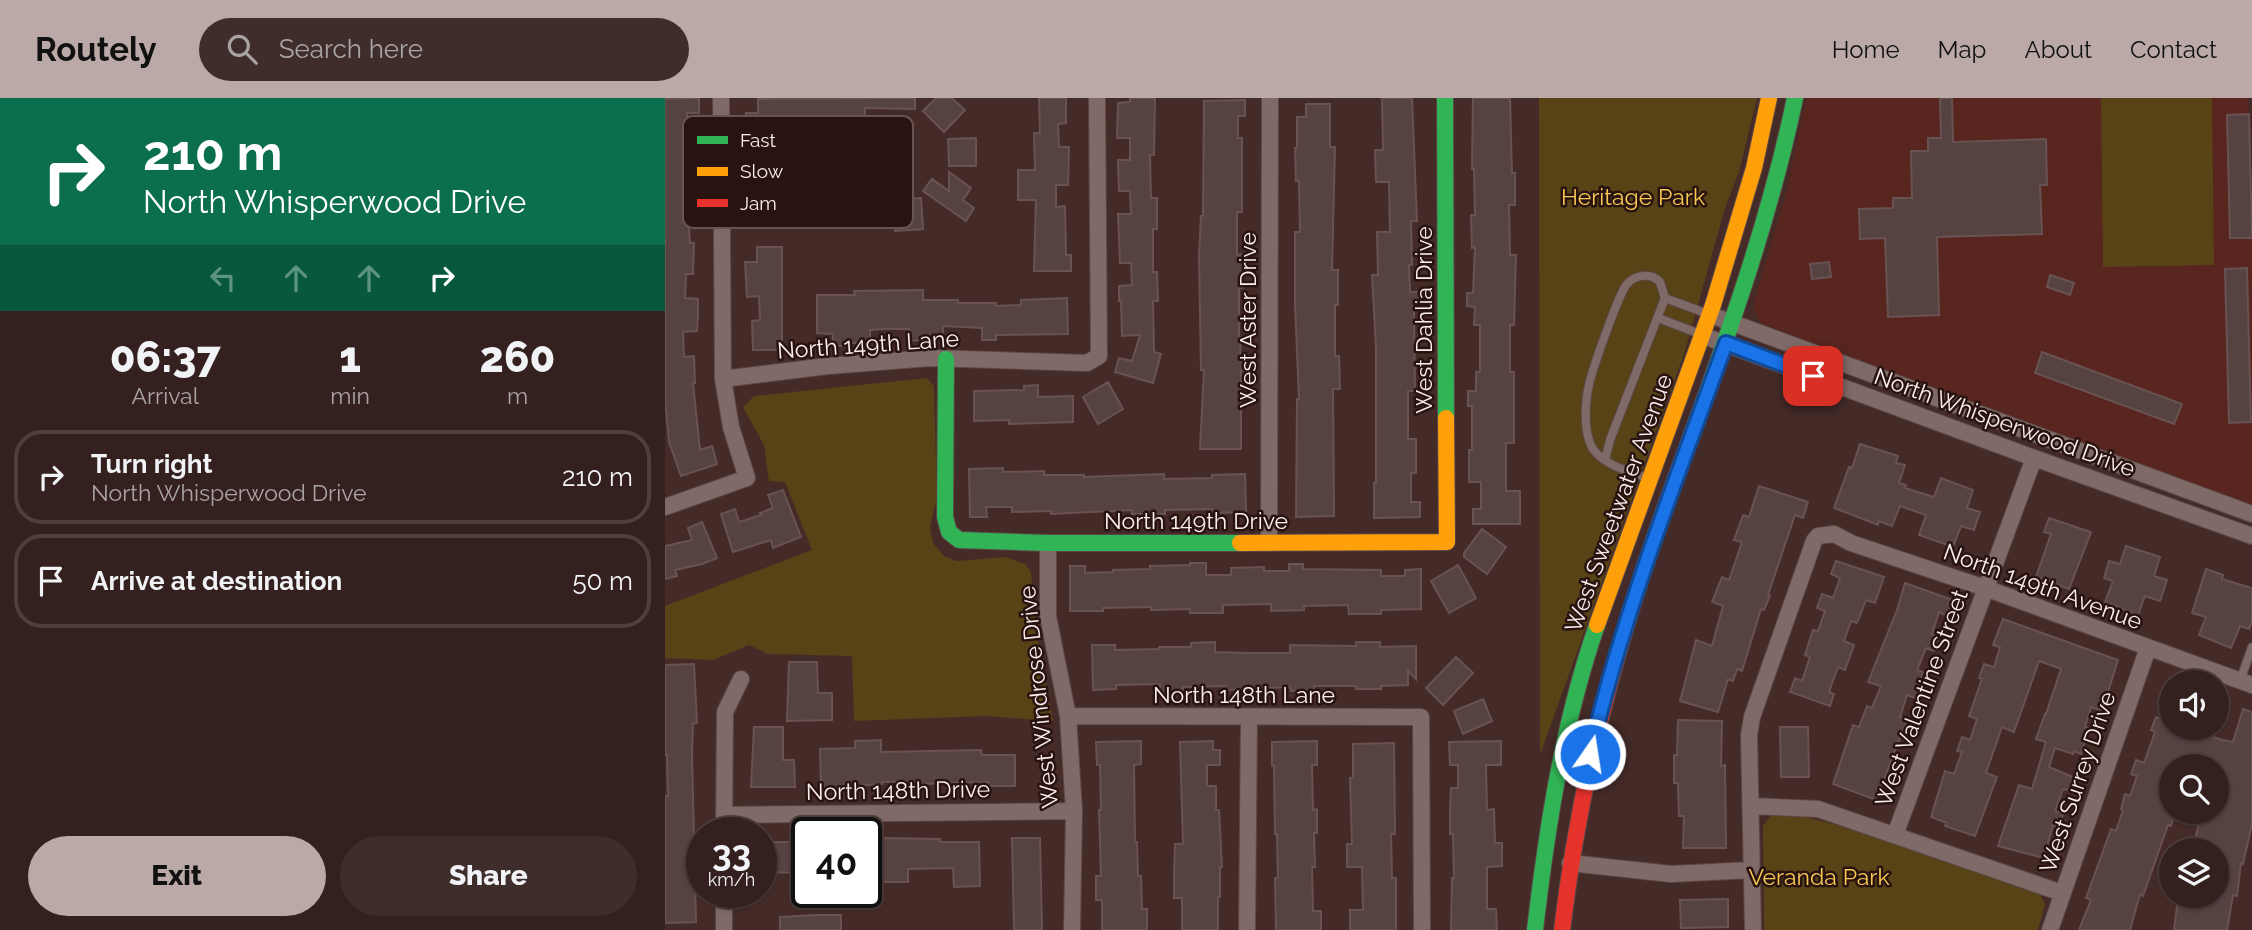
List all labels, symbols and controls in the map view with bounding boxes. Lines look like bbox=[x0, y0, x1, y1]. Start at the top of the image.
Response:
search box bbox=[199, 18, 689, 81]
text: Routely bbox=[35, 30, 157, 69]
icon: search bbox=[223, 30, 261, 68]
text: Search here bbox=[279, 34, 423, 64]
text: Home bbox=[1832, 35, 1900, 64]
text: Map bbox=[1938, 35, 1986, 64]
text: About bbox=[2024, 35, 2092, 64]
text: Contact bbox=[2130, 35, 2217, 64]
legend bbox=[683, 116, 913, 228]
text: 210 m bbox=[143, 124, 282, 181]
icon: right bbox=[28, 126, 119, 217]
text: Fast bbox=[740, 129, 776, 151]
text: Slow bbox=[740, 160, 784, 182]
text: North Whisperwood Drive bbox=[143, 183, 526, 220]
park label: Heritage Park bbox=[1561, 183, 1705, 210]
text: Jam bbox=[740, 192, 777, 214]
street label: West Dahlia Drive bbox=[1410, 226, 1437, 414]
street label: West Aster Drive bbox=[1234, 232, 1261, 408]
icon: left bbox=[204, 259, 242, 297]
icon: ahead bbox=[277, 259, 315, 297]
icon: ahead bbox=[350, 259, 388, 297]
icon: right bbox=[423, 259, 461, 297]
street label: North 149th Lane bbox=[776, 324, 960, 364]
text: 06:37 bbox=[110, 333, 221, 382]
text: 1 bbox=[339, 333, 361, 382]
text: 260 bbox=[480, 333, 555, 382]
pin bbox=[1783, 346, 1843, 406]
icon: arrive bbox=[1794, 357, 1832, 395]
street label: North Whisperwood Drive bbox=[1871, 362, 2139, 482]
street label: West Sweetwater Avenue bbox=[1559, 370, 1677, 636]
text: Arrival bbox=[131, 382, 199, 409]
text: min bbox=[330, 382, 370, 409]
text: m bbox=[507, 382, 528, 409]
text: Turn right bbox=[91, 449, 212, 479]
icon: right bbox=[32, 458, 70, 496]
text: 210 m bbox=[562, 462, 633, 492]
text: North Whisperwood Drive bbox=[91, 479, 367, 506]
street label: North 149th Drive bbox=[1104, 507, 1288, 534]
street label: North 149th Avenue bbox=[1940, 538, 2146, 634]
icon: arrive bbox=[32, 562, 70, 600]
text: Arrive at destination bbox=[91, 566, 342, 596]
text: 50 m bbox=[572, 566, 633, 596]
street label: West Windrose Drive bbox=[1013, 584, 1063, 810]
street label: West Valentine Street bbox=[1869, 585, 1973, 810]
map controls bbox=[2159, 670, 2229, 908]
button: sound bbox=[2159, 670, 2229, 740]
street label: North 148th Lane bbox=[1153, 681, 1335, 708]
street label: West Surrey Drive bbox=[2033, 688, 2121, 876]
position arrow bbox=[1553, 717, 1627, 791]
button: search bbox=[2159, 754, 2229, 824]
street label: North 148th Drive bbox=[806, 775, 990, 805]
speed limit sign: 40 bbox=[791, 817, 882, 908]
text: 33 bbox=[712, 833, 751, 874]
button: Exit bbox=[28, 836, 326, 916]
button: Share bbox=[340, 836, 637, 916]
button: layers bbox=[2159, 838, 2229, 908]
park label: Veranda Park bbox=[1748, 863, 1890, 890]
text: km/h bbox=[708, 869, 755, 890]

